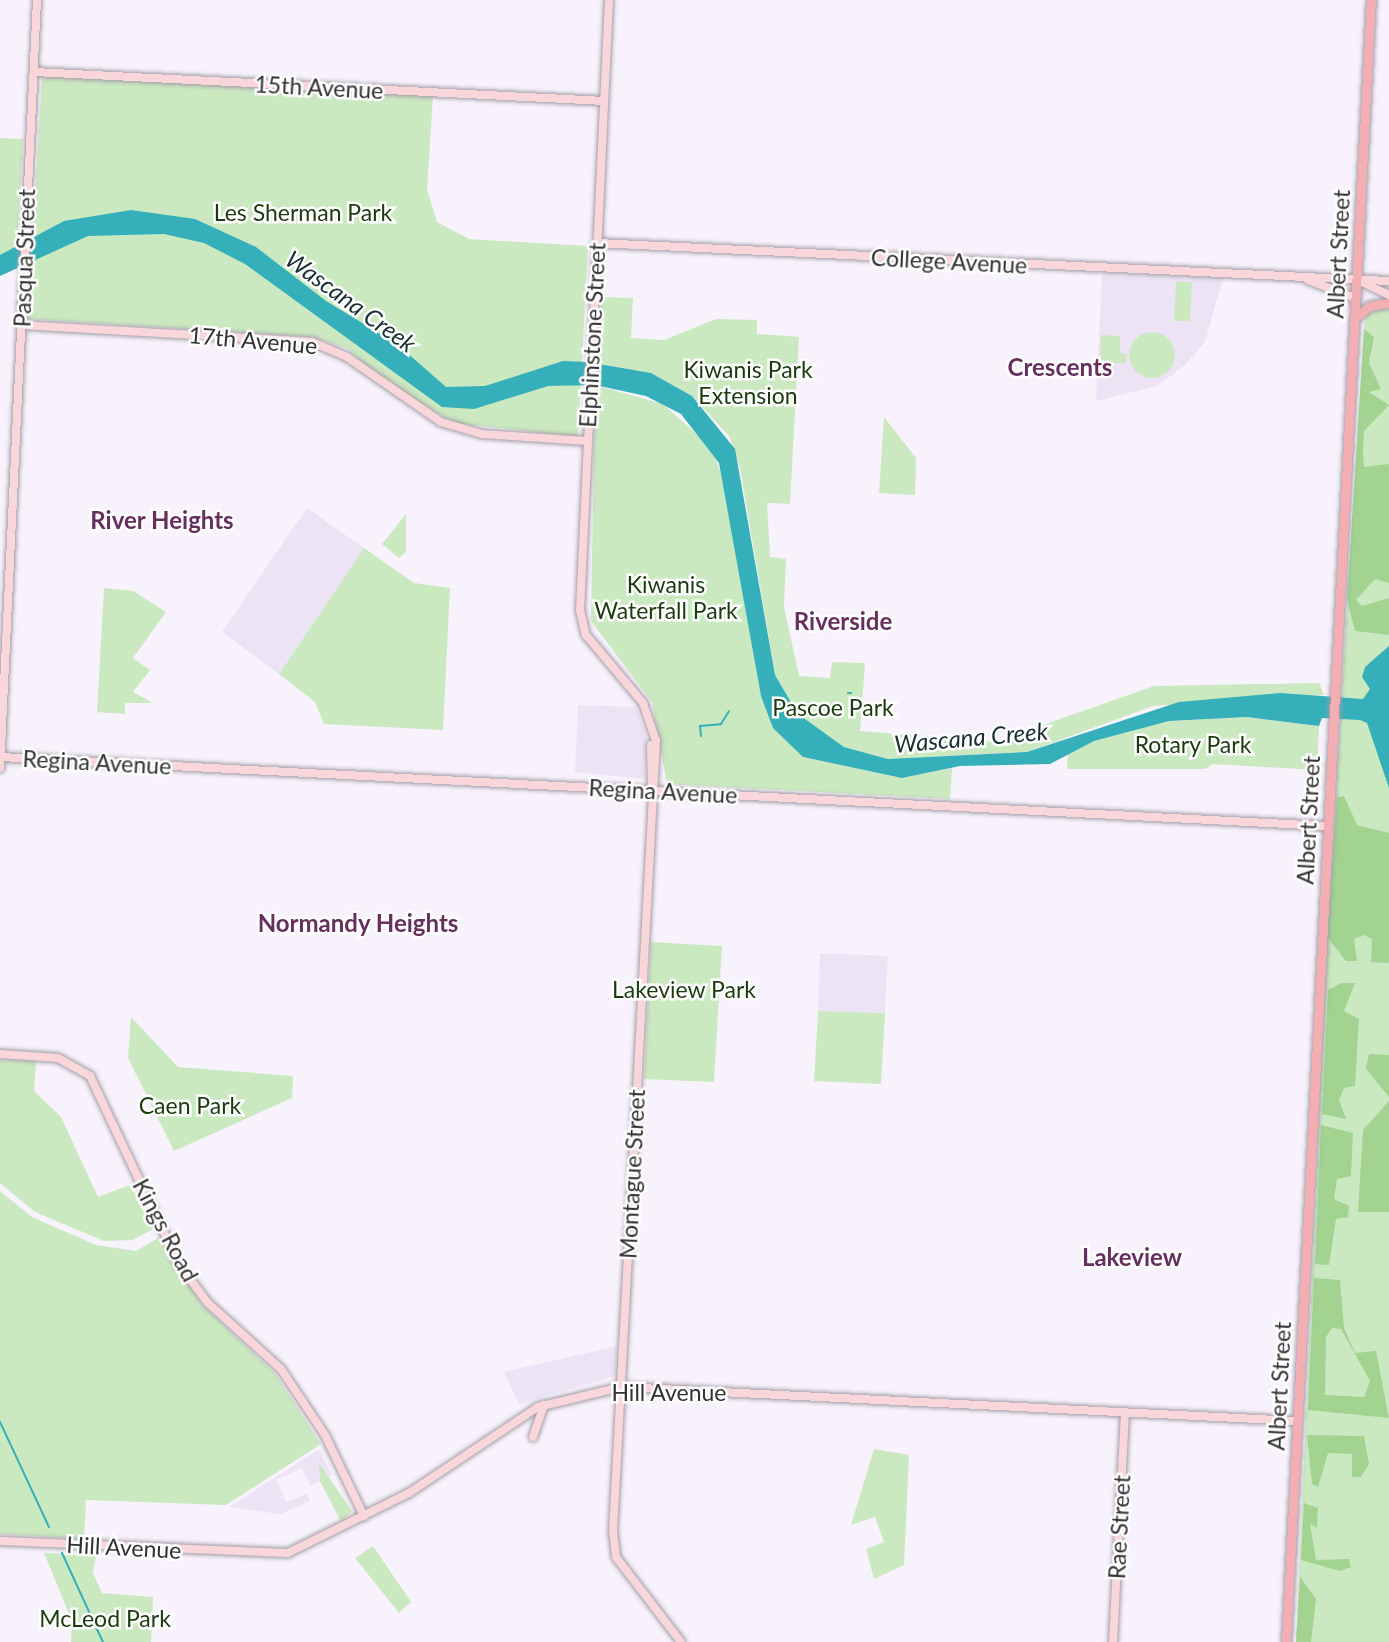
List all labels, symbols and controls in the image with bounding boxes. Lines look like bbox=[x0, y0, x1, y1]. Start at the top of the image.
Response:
street label: 15th Avenue bbox=[253, 70, 385, 104]
street label: Pasqua Street bbox=[8, 188, 40, 328]
street label: Albert Street bbox=[1321, 189, 1355, 319]
park label: Les Sherman Park bbox=[214, 198, 392, 226]
street label: Elphinstone Street bbox=[573, 242, 611, 428]
street label: College Avenue bbox=[870, 243, 1028, 279]
water label: Wascana Creek bbox=[280, 244, 422, 358]
street label: 17th Avenue bbox=[187, 321, 319, 359]
district label: Crescents bbox=[1008, 353, 1112, 381]
park label: Kiwanis Park Extension bbox=[683, 355, 813, 409]
district label: River Heights bbox=[90, 506, 234, 534]
park label: Kiwanis Waterfall Park bbox=[594, 570, 738, 624]
district label: Riverside bbox=[794, 607, 892, 635]
park label: Pascoe Park bbox=[772, 693, 894, 721]
water label: Wascana Creek bbox=[893, 716, 1049, 758]
park label: Rotary Park bbox=[1134, 730, 1252, 758]
street label: Regina Avenue bbox=[22, 744, 172, 780]
street label: Albert Street bbox=[1291, 755, 1325, 885]
street label: Regina Avenue bbox=[588, 773, 738, 809]
district label: Normandy Heights bbox=[257, 909, 459, 937]
park label: Lakeview Park bbox=[612, 975, 756, 1003]
street label: Montague Street bbox=[614, 1089, 650, 1259]
park label: Caen Park bbox=[139, 1091, 241, 1119]
street label: Kings Road bbox=[127, 1174, 205, 1286]
district label: Lakeview bbox=[1082, 1243, 1182, 1271]
street label: Albert Street bbox=[1262, 1321, 1296, 1451]
street label: Hill Avenue bbox=[611, 1378, 727, 1406]
street label: Rae Street bbox=[1102, 1474, 1136, 1580]
street label: Hill Avenue bbox=[65, 1530, 183, 1564]
park label: McLeod Park bbox=[39, 1604, 171, 1632]

